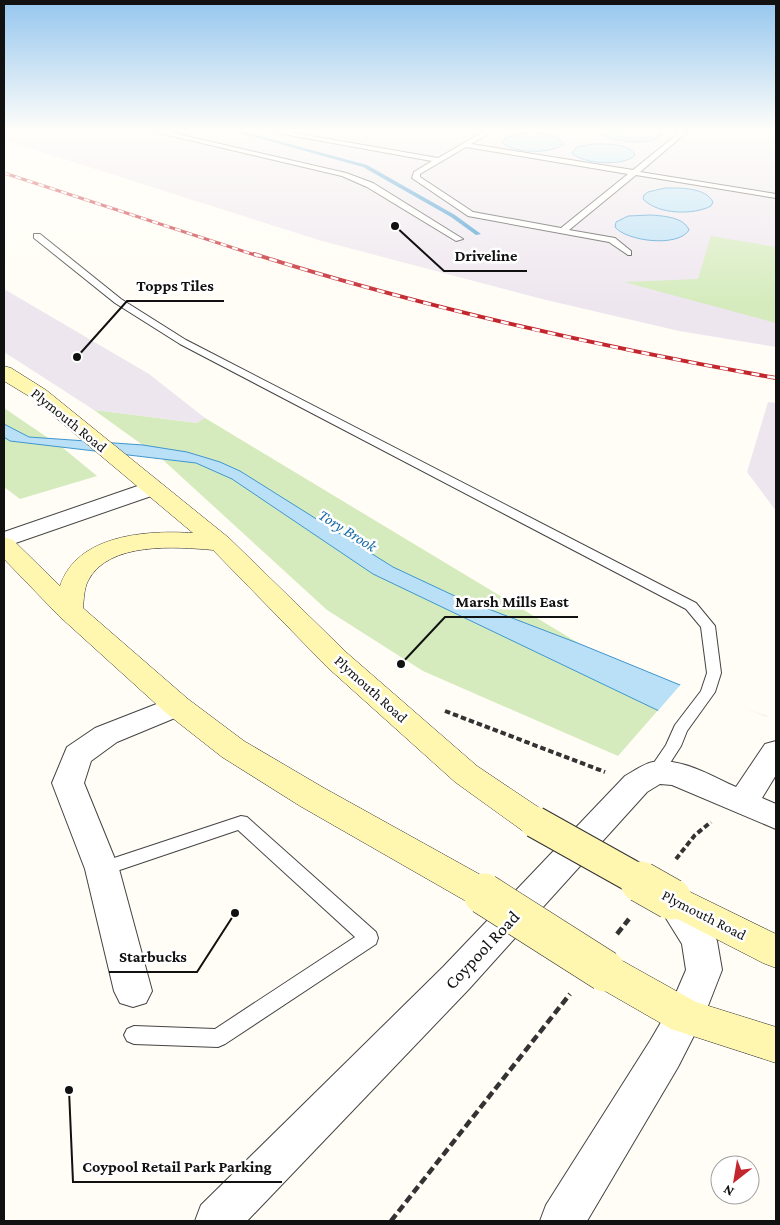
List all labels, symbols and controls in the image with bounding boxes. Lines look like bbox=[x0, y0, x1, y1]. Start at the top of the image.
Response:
callout: Driveline bbox=[444, 240, 527, 271]
text: Driveline bbox=[455, 247, 518, 264]
callout: Topps Tiles bbox=[127, 270, 224, 301]
text: Topps Tiles bbox=[136, 277, 214, 294]
street label: Plymouth Road bbox=[28, 385, 110, 456]
water label: Tory Brook bbox=[315, 506, 381, 556]
callout: Marsh Mills East bbox=[445, 586, 578, 617]
text: Marsh Mills East bbox=[455, 593, 569, 610]
street label: Plymouth Road bbox=[331, 652, 411, 727]
street label: Plymouth Road bbox=[659, 887, 749, 944]
street label: Coypool Road bbox=[441, 906, 524, 993]
callout: Starbucks bbox=[109, 941, 197, 972]
text: Starbucks bbox=[119, 948, 187, 965]
callout: Coypool Retail Park Parking bbox=[73, 1151, 282, 1182]
north arrow bbox=[710, 1155, 760, 1205]
text: Coypool Retail Park Parking bbox=[82, 1158, 272, 1175]
text: N bbox=[720, 1182, 737, 1200]

